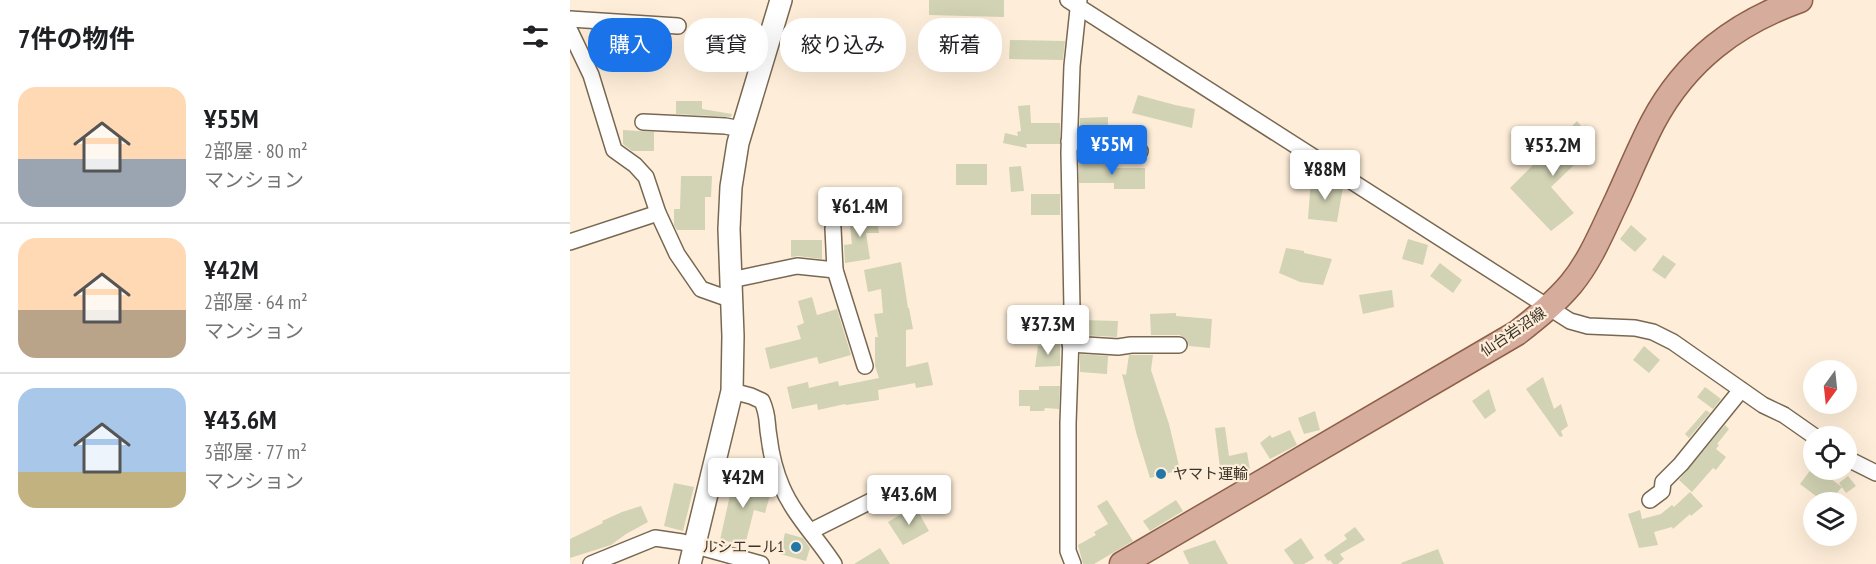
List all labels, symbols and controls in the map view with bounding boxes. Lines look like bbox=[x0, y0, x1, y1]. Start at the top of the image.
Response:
chip: 購入 bbox=[588, 18, 672, 72]
chip: 賃貸 bbox=[684, 18, 768, 72]
chip: 絞り込み bbox=[780, 18, 906, 72]
chip: 新着 bbox=[918, 18, 1002, 72]
icon: filters bbox=[519, 20, 552, 53]
text: 7件の物件 bbox=[18, 22, 134, 55]
text: ¥55M bbox=[204, 102, 259, 135]
icon: home bbox=[66, 111, 138, 183]
pin: ¥55M bbox=[1076, 125, 1148, 176]
pin: ¥53.2M bbox=[1504, 126, 1602, 177]
text: ¥55M bbox=[1091, 131, 1133, 157]
text: ¥53.2M bbox=[1525, 132, 1581, 158]
text: 2部屋 · 80 m² bbox=[204, 138, 308, 164]
pin: ¥88M bbox=[1289, 150, 1361, 201]
text: ¥88M bbox=[1304, 156, 1346, 182]
text: マンション bbox=[204, 167, 304, 193]
pin: ¥61.4M bbox=[811, 187, 909, 238]
text: ¥61.4M bbox=[832, 193, 888, 219]
text: ¥42M bbox=[204, 253, 259, 286]
icon: home bbox=[66, 262, 138, 334]
text: 2部屋 · 64 m² bbox=[204, 289, 308, 315]
street label: 仙台岩沼線 bbox=[1476, 303, 1549, 360]
pin: ¥37.3M bbox=[999, 305, 1097, 356]
text: ¥37.3M bbox=[1021, 311, 1075, 337]
text: マンション bbox=[204, 318, 304, 344]
north arrow bbox=[1803, 360, 1857, 414]
map controls bbox=[1803, 360, 1857, 546]
text: ¥43.6M bbox=[204, 403, 277, 436]
icon: home bbox=[66, 412, 138, 484]
button: locate bbox=[1803, 426, 1857, 480]
text: 3部屋 · 77 m² bbox=[204, 439, 307, 465]
pin: ¥42M bbox=[707, 458, 779, 509]
text: ¥42M bbox=[722, 464, 764, 490]
place label: ヤマト運輸 bbox=[1173, 464, 1248, 483]
marker: ヤマト運輸 bbox=[1154, 467, 1168, 481]
text: マンション bbox=[204, 468, 304, 494]
pin: ¥43.6M bbox=[860, 475, 958, 526]
text: ¥43.6M bbox=[881, 481, 937, 507]
button: layers bbox=[1803, 492, 1857, 546]
place label: ルシエール1 bbox=[702, 537, 784, 556]
marker: ルシエール1 bbox=[789, 540, 803, 554]

